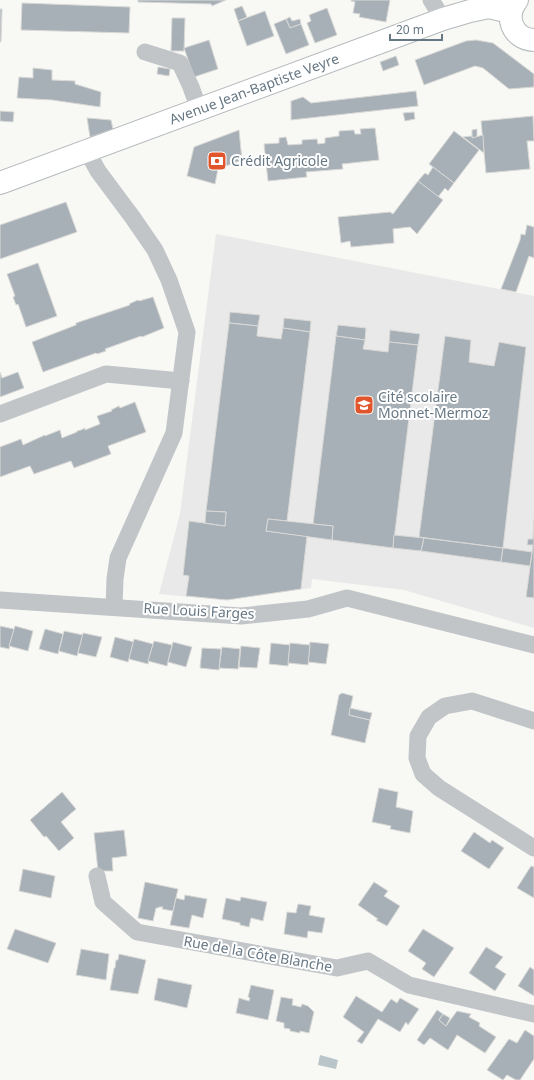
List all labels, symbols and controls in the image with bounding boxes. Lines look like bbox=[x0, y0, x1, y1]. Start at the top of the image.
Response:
scale bar bbox=[390, 16, 442, 42]
text: 20 m bbox=[396, 21, 424, 38]
street label: Avenue Jean-Baptiste Veyre bbox=[166, 48, 342, 129]
bank icon: Crédit Agricole bbox=[206, 150, 228, 172]
place label: Crédit Agricole bbox=[231, 151, 328, 170]
place label: Cité scolaire Monnet-Mermoz bbox=[378, 387, 489, 422]
school or university icon: Cité scolaire Monnet-Mermoz bbox=[353, 394, 375, 416]
street label: Rue Louis Farges bbox=[143, 598, 255, 623]
street label: Rue de la Côte Blanche bbox=[182, 931, 334, 976]

